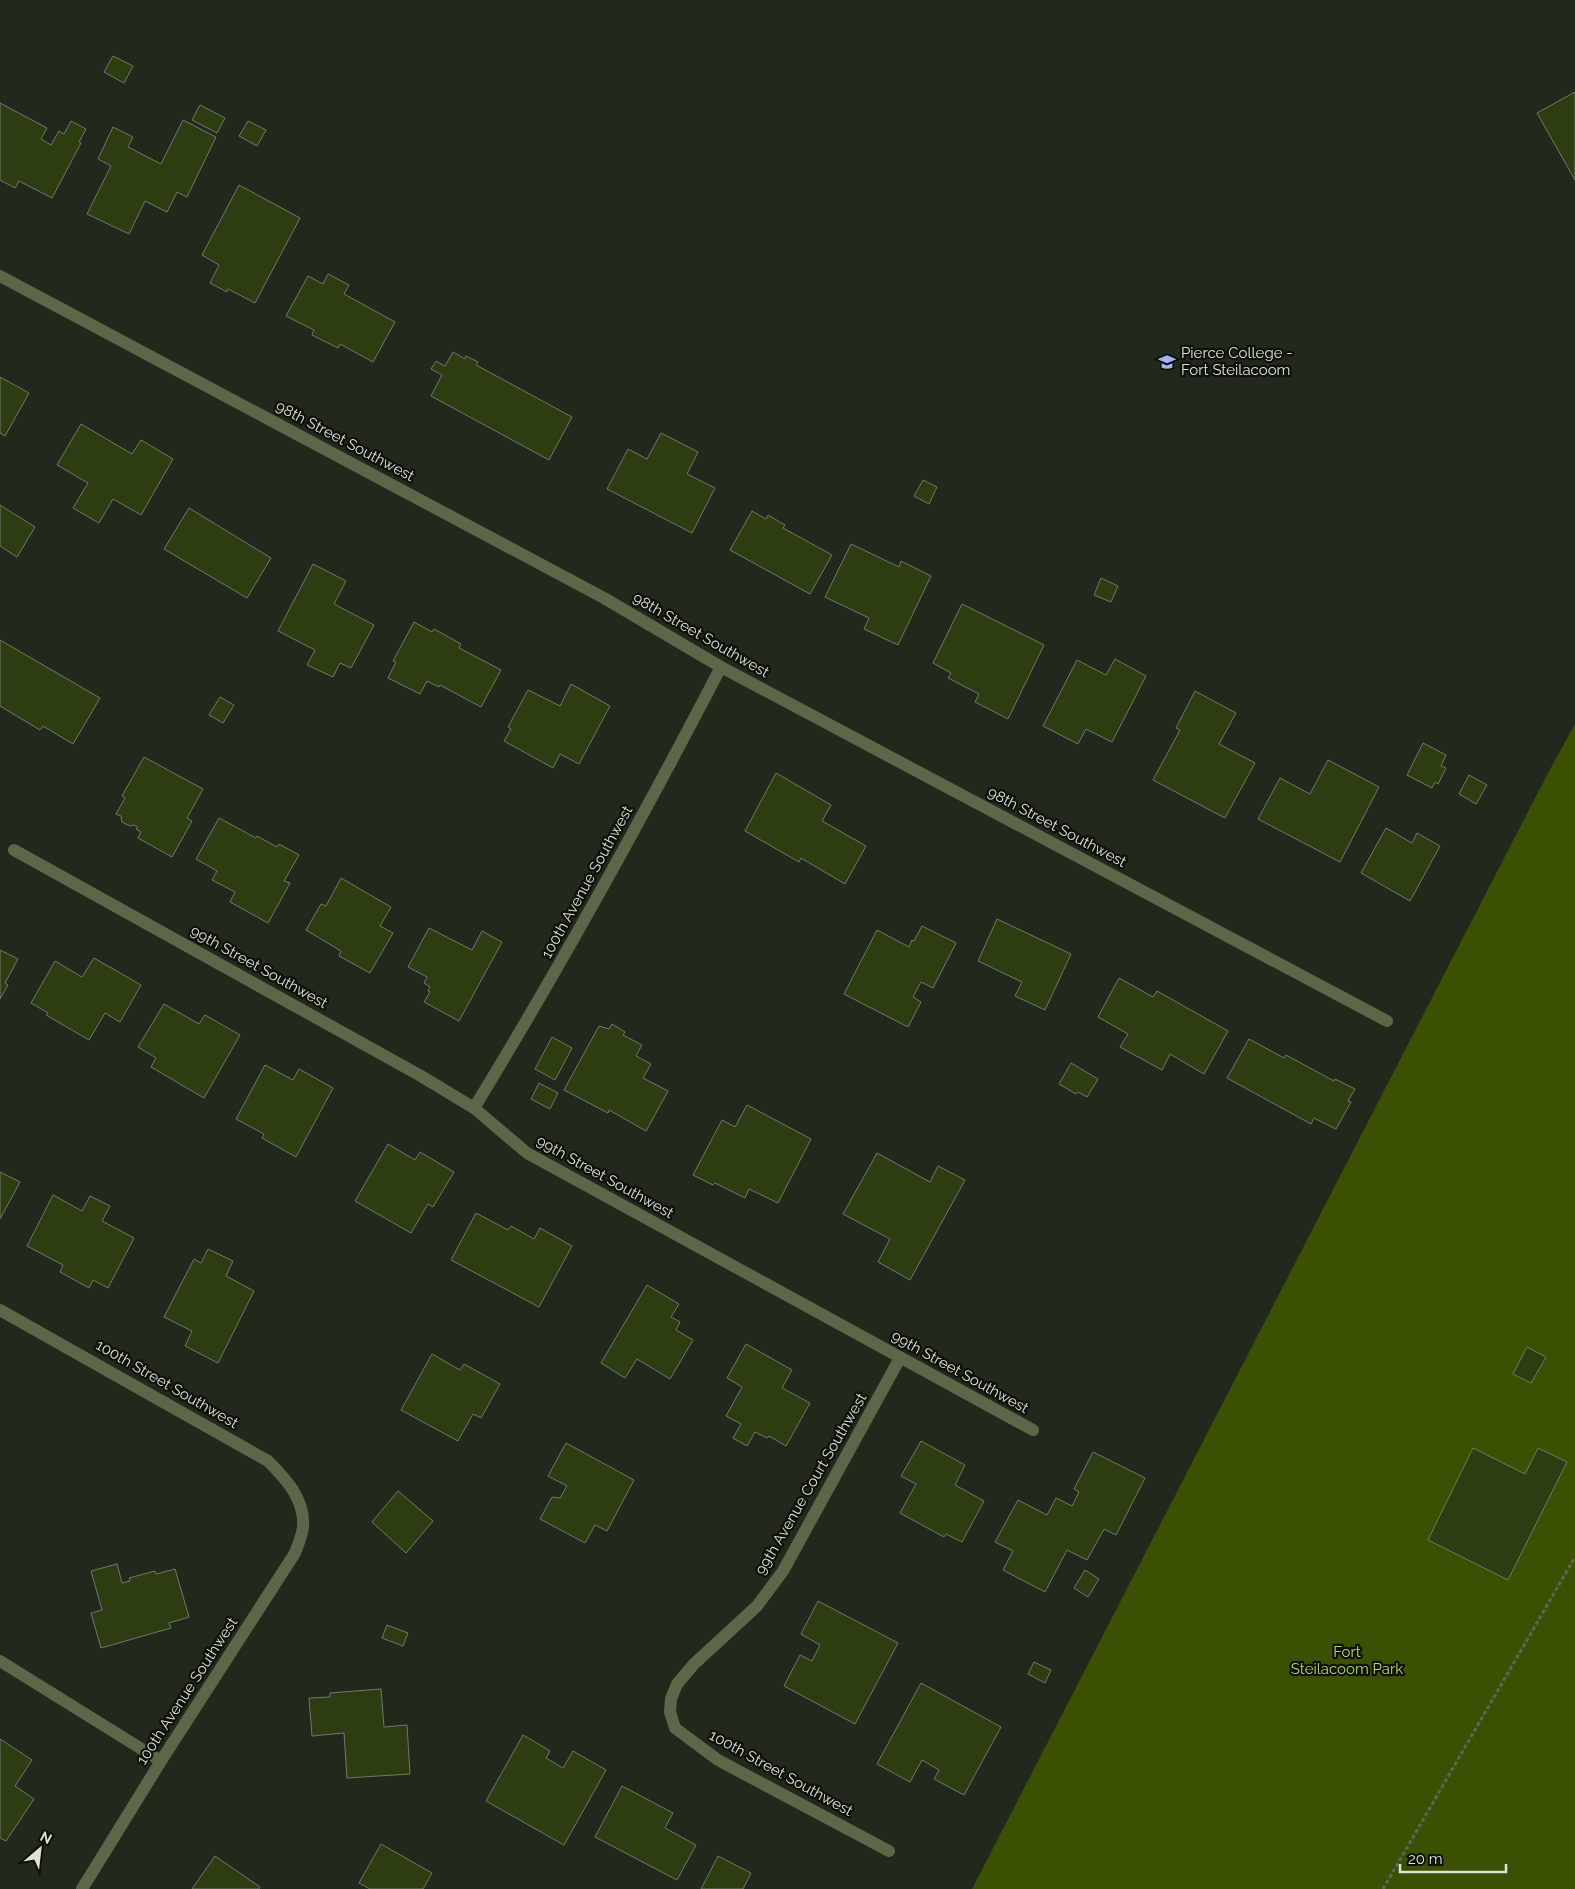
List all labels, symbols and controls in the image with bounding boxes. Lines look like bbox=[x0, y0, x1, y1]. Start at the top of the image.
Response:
place label: Pierce College - Fort Steilacoom bbox=[1181, 344, 1293, 379]
school or university icon: Pierce College - Fort Steilacoom bbox=[1157, 352, 1177, 372]
street label: 98th Street Southwest bbox=[273, 397, 417, 485]
street label: 98th Street Southwest bbox=[630, 589, 772, 681]
street label: 98th Street Southwest bbox=[985, 783, 1129, 871]
street label: 100th Avenue Southwest bbox=[537, 802, 637, 962]
street label: 99th Street Southwest bbox=[187, 922, 331, 1012]
street label: 99th Street Southwest bbox=[533, 1132, 677, 1222]
street label: 99th Street Southwest bbox=[888, 1327, 1032, 1417]
street label: 100th Street Southwest bbox=[93, 1336, 241, 1432]
street label: 99th Avenue Court Southwest bbox=[751, 1390, 871, 1578]
street label: 100th Avenue Southwest bbox=[133, 1614, 241, 1768]
park label: Fort Steilacoom Park bbox=[1291, 1643, 1403, 1678]
street label: 100th Street Southwest bbox=[706, 1726, 856, 1820]
north arrow bbox=[15, 1824, 65, 1874]
text: N bbox=[38, 1828, 55, 1847]
scale bar bbox=[1400, 1842, 1506, 1874]
text: 20 m bbox=[1408, 1850, 1443, 1868]

